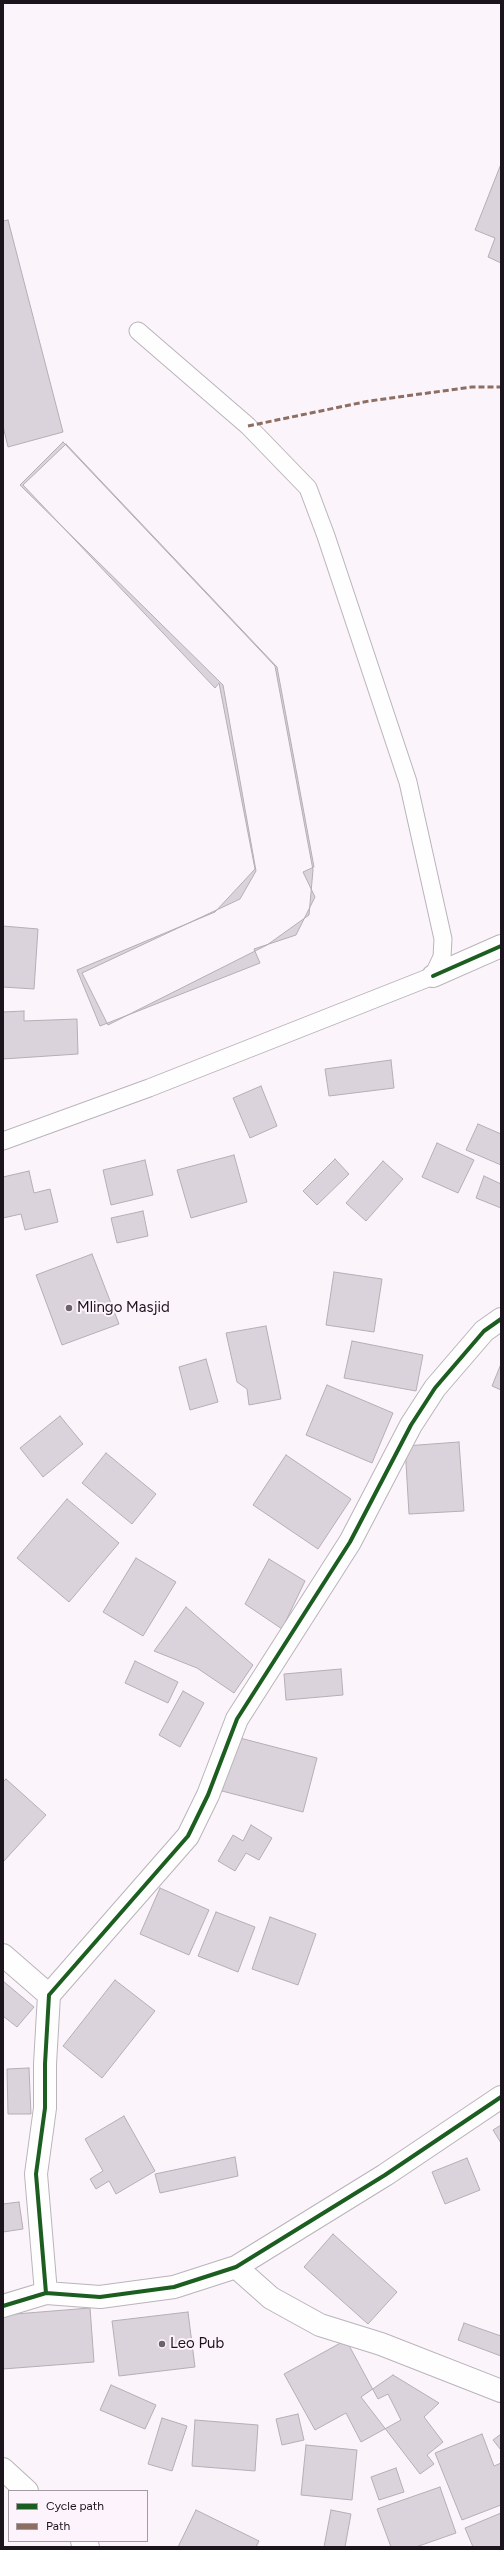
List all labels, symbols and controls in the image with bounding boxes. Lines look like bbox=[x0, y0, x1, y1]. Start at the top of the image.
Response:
place label: Mlingo Masjid bbox=[77, 1299, 170, 1317]
marker: Mlingo Masjid bbox=[64, 1303, 74, 1313]
place label: Leo Pub bbox=[170, 2335, 224, 2353]
marker: Leo Pub bbox=[157, 2339, 167, 2349]
legend bbox=[8, 2490, 148, 2542]
text: Cycle path bbox=[46, 2499, 104, 2513]
text: Path bbox=[46, 2519, 70, 2533]

